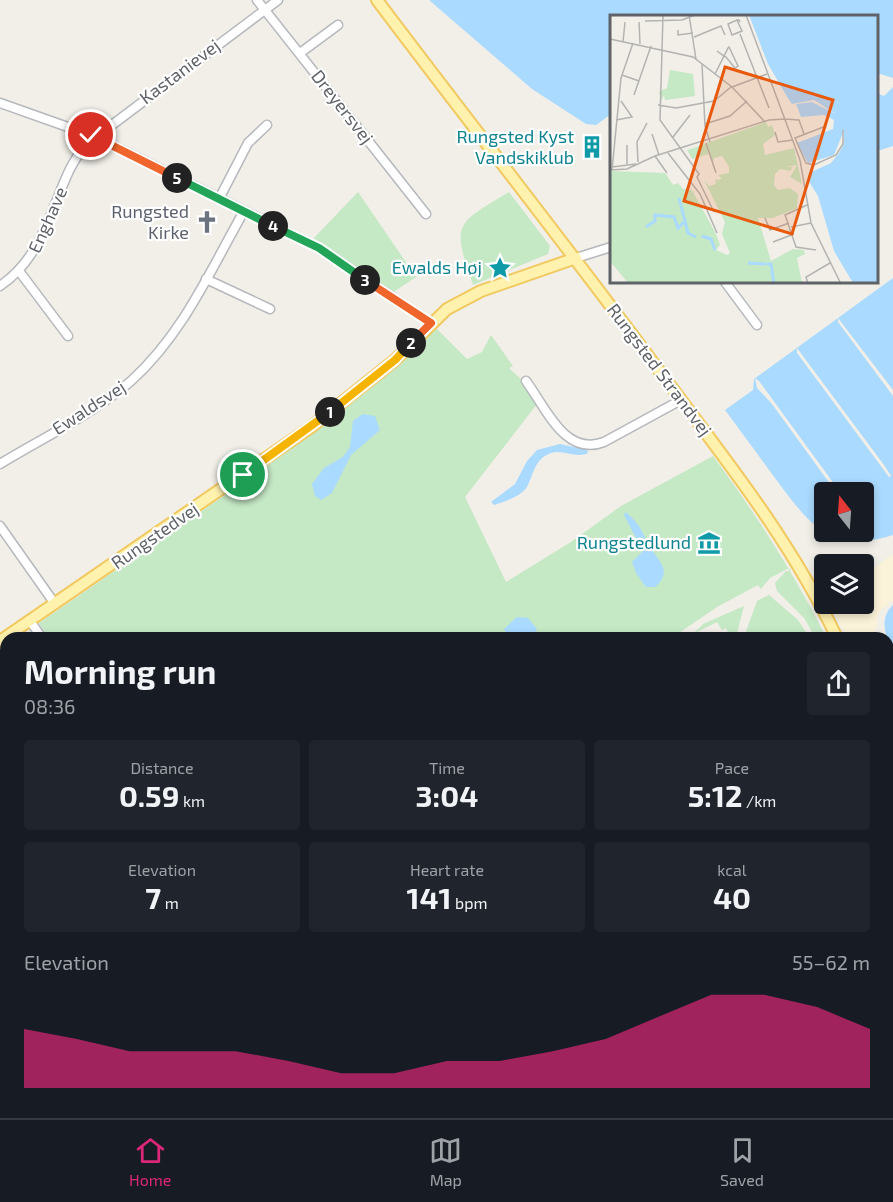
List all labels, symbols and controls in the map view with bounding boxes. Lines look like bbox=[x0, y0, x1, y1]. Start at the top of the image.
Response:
inset map bbox=[610, 15, 878, 284]
street label: Kastanievej bbox=[135, 34, 224, 108]
street label: Dreyersvej bbox=[307, 65, 378, 148]
pin bbox=[65, 109, 116, 160]
icon: check bbox=[74, 118, 107, 151]
place label: Rungsted Kyst Vandskiklub bbox=[456, 125, 574, 168]
building icon: Rungsted Kyst Vandskiklub bbox=[579, 134, 605, 160]
pin: 5 bbox=[162, 163, 192, 193]
text: 5 bbox=[173, 168, 181, 187]
street label: Enghave bbox=[23, 183, 71, 256]
place label: Rungsted Kirke bbox=[111, 200, 189, 243]
church icon: Rungsted Kirke bbox=[194, 209, 220, 235]
pin: 4 bbox=[258, 211, 288, 241]
text: 4 bbox=[268, 216, 278, 235]
place icon: Ewalds Høj bbox=[487, 255, 513, 281]
place label: Ewalds Høj bbox=[392, 256, 482, 278]
pin: 3 bbox=[350, 265, 380, 295]
text: 3 bbox=[360, 270, 370, 289]
street label: Rungsted Strandvej bbox=[603, 299, 717, 440]
pin: 2 bbox=[396, 328, 426, 358]
text: 2 bbox=[406, 333, 416, 352]
street label: Ewaldsvej bbox=[48, 375, 129, 439]
pin: 1 bbox=[315, 397, 345, 427]
text: 1 bbox=[327, 402, 333, 421]
pin bbox=[217, 449, 268, 500]
icon: arrive bbox=[226, 458, 259, 491]
north arrow bbox=[814, 482, 874, 542]
map controls bbox=[814, 482, 874, 614]
street label: Rungstedvej bbox=[107, 497, 202, 573]
museum icon: Rungstedlund bbox=[696, 530, 722, 556]
place label: Rungstedlund bbox=[577, 531, 691, 553]
button: layers bbox=[814, 554, 874, 614]
text: Morning run bbox=[24, 651, 216, 691]
button: share bbox=[807, 652, 870, 715]
text: 08:36 bbox=[24, 694, 75, 718]
text: Distance bbox=[130, 758, 194, 777]
text: Time bbox=[429, 758, 465, 777]
text: Pace bbox=[715, 758, 749, 777]
text: 0.59 bbox=[119, 777, 179, 813]
text: 3:04 bbox=[416, 777, 478, 813]
text: 5:12 bbox=[688, 777, 742, 813]
text: km bbox=[179, 791, 205, 810]
text: /km bbox=[742, 791, 776, 810]
text: Elevation bbox=[128, 860, 196, 879]
text: Heart rate bbox=[410, 860, 484, 879]
text: kcal bbox=[717, 860, 747, 879]
text: 7 bbox=[145, 879, 161, 915]
text: 141 bbox=[406, 879, 452, 915]
text: 40 bbox=[713, 879, 751, 915]
text: m bbox=[161, 893, 179, 912]
text: bpm bbox=[452, 893, 488, 912]
text: Elevation bbox=[24, 950, 109, 974]
text: 55–62 m bbox=[792, 950, 870, 974]
tab: Home bbox=[129, 1134, 171, 1189]
tab: Map bbox=[429, 1134, 462, 1189]
tab: Saved bbox=[720, 1134, 764, 1189]

